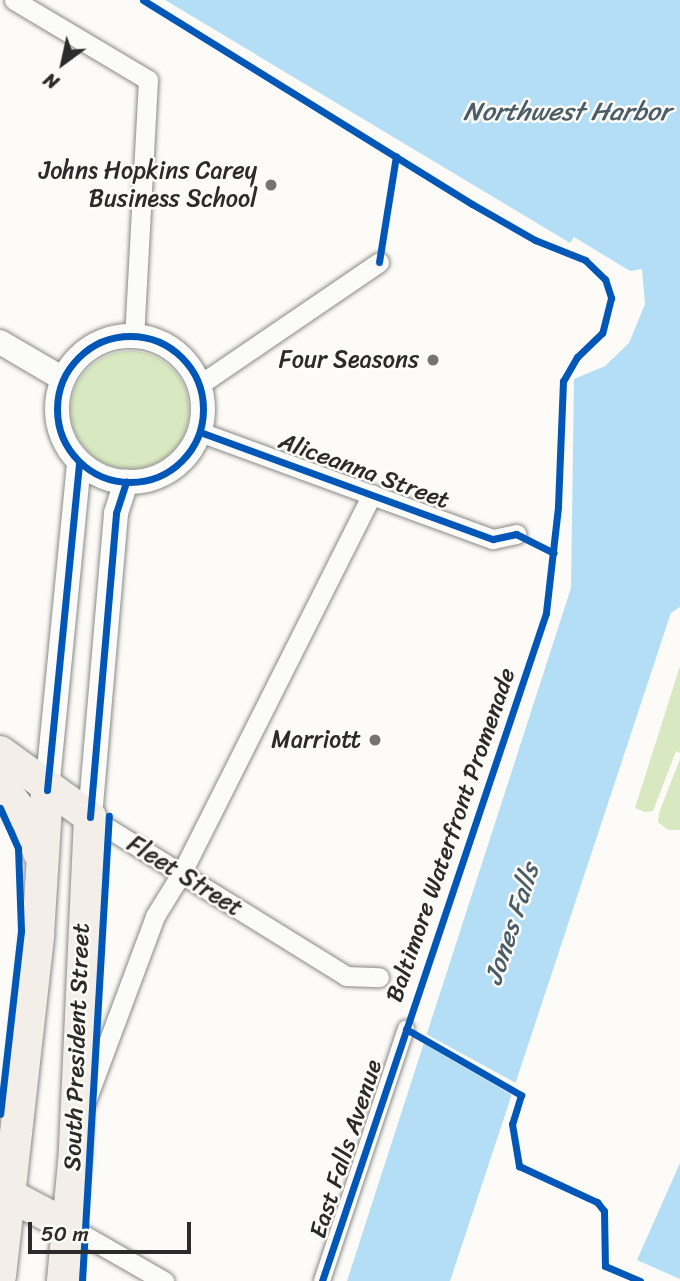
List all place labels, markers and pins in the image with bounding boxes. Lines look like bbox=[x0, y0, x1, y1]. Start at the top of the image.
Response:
place label: Johns Hopkins Carey Business School bbox=[39, 157, 257, 213]
marker: Johns Hopkins Carey Business School bbox=[263, 177, 279, 193]
place label: Four Seasons bbox=[280, 346, 419, 374]
marker: Four Seasons bbox=[425, 352, 441, 368]
place label: Marriott bbox=[271, 726, 361, 754]
marker: Marriott bbox=[367, 732, 383, 748]

